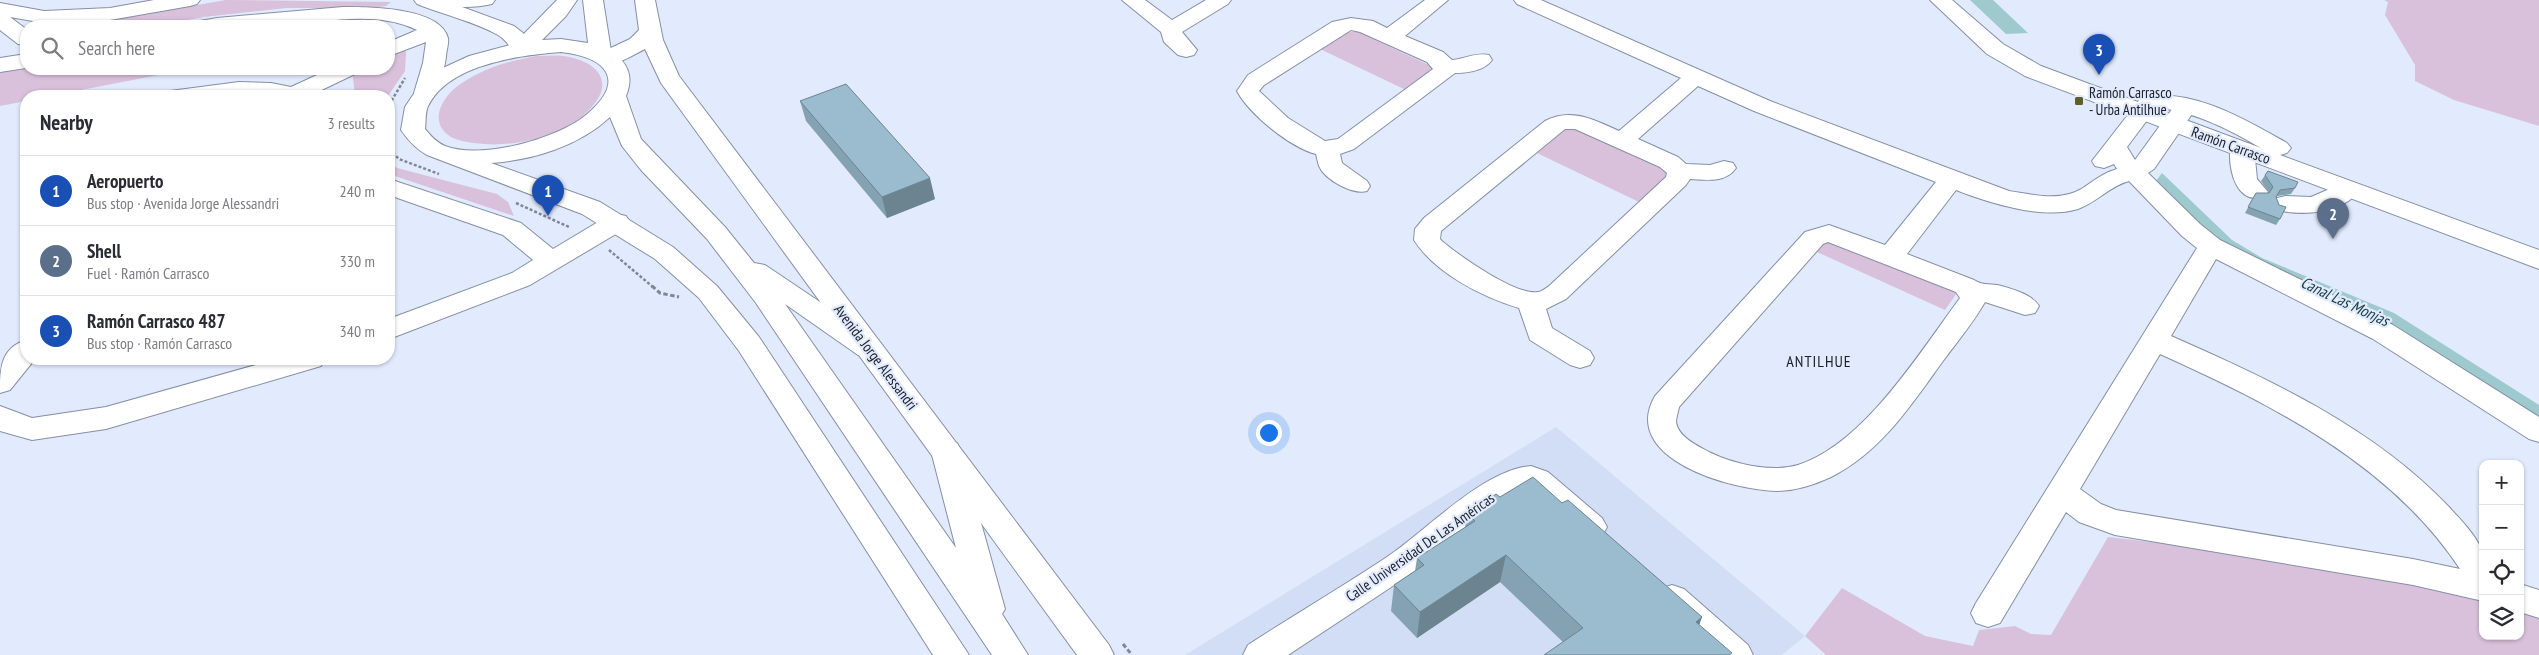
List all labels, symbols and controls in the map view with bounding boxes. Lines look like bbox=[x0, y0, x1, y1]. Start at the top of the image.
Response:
search box bbox=[20, 20, 395, 75]
icon: search bbox=[38, 34, 66, 62]
pin: 3 bbox=[2083, 34, 2115, 75]
text: Search here bbox=[78, 36, 155, 60]
place label: Ramón Carrasco - Urba Antilhue bbox=[2089, 83, 2172, 119]
marker: Ramón Carrasco - Urba Antilhue bbox=[2073, 95, 2085, 107]
text: Nearby bbox=[40, 109, 93, 136]
text: 3 results bbox=[328, 113, 375, 133]
street label: Ramón Carrasco bbox=[2189, 122, 2273, 168]
text: Aeropuerto bbox=[87, 169, 164, 193]
pin: 1 bbox=[532, 175, 564, 216]
text: 1 bbox=[52, 181, 60, 201]
text: 240 m bbox=[340, 181, 375, 201]
text: Bus stop · Avenida Jorge Alessandri bbox=[87, 193, 279, 213]
pin: 2 bbox=[2317, 198, 2349, 239]
text: Shell bbox=[87, 239, 121, 263]
text: 2 bbox=[52, 251, 60, 271]
text: 330 m bbox=[340, 251, 375, 271]
text: Fuel · Ramón Carrasco bbox=[87, 263, 209, 283]
water label: Canal Las Monjas bbox=[2298, 272, 2394, 331]
street label: Avenida Jorge Alessandri bbox=[830, 300, 922, 414]
text: Ramón Carrasco 487 bbox=[87, 309, 226, 333]
text: 3 bbox=[52, 321, 60, 341]
text: 340 m bbox=[340, 321, 375, 341]
text: Bus stop · Ramón Carrasco bbox=[87, 333, 232, 353]
district label: ANTILHUE bbox=[1786, 351, 1852, 371]
your location bbox=[1256, 420, 1282, 446]
map controls bbox=[2479, 460, 2524, 640]
button: + bbox=[2479, 460, 2524, 505]
street label: Calle Universidad De Las Américas bbox=[1342, 488, 1498, 606]
button: − bbox=[2479, 505, 2524, 550]
button: locate bbox=[2479, 550, 2524, 595]
button: layers bbox=[2479, 595, 2524, 640]

